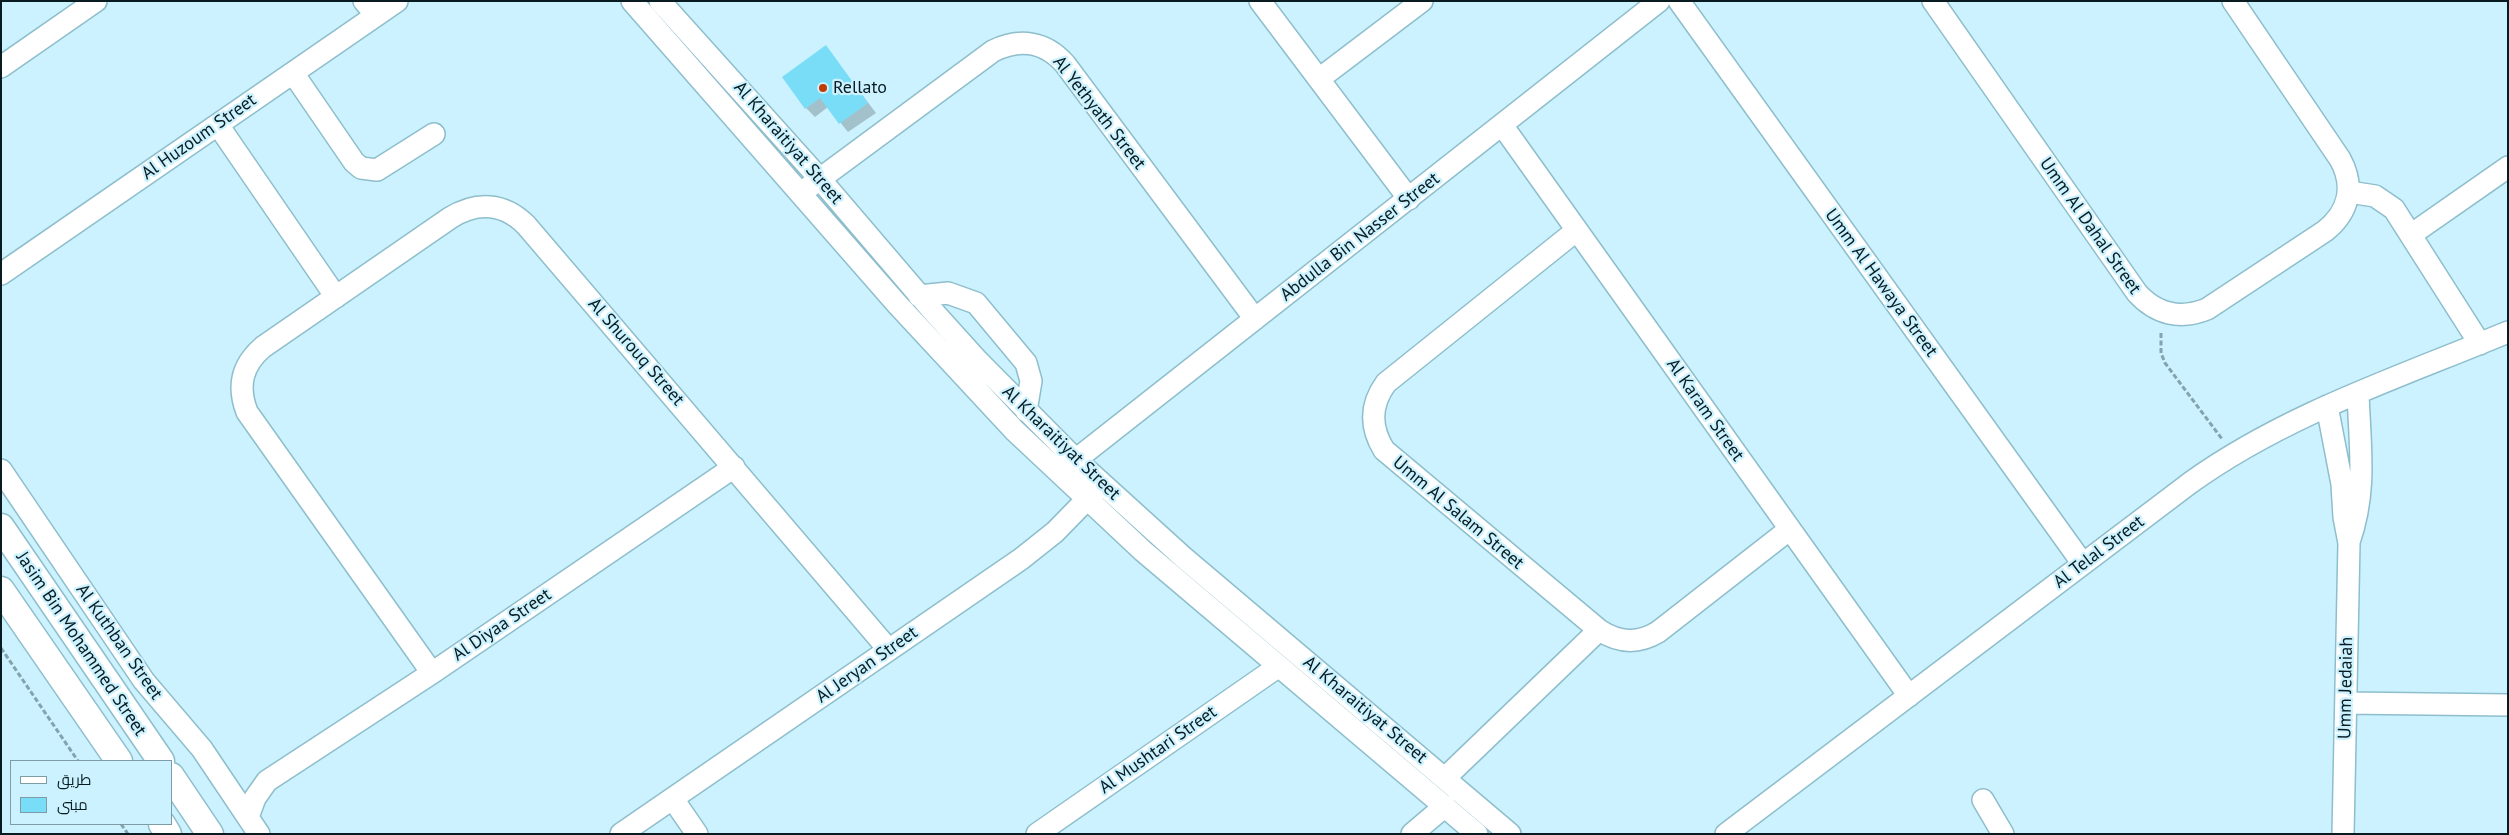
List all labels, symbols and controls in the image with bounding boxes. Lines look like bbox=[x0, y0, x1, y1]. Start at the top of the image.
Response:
street label: Al Yethyath Street bbox=[1048, 52, 1150, 174]
street label: Al Kharaitiyat Street bbox=[729, 77, 847, 209]
place label: Rellato bbox=[833, 77, 887, 99]
marker: Rellato bbox=[817, 82, 829, 94]
street label: Al Huzoum Street bbox=[138, 89, 260, 185]
street label: Umm Al Dahal Street bbox=[2035, 154, 2145, 298]
street label: Abdulla Bin Nasser Street bbox=[1276, 168, 1444, 306]
street label: Umm Al Hawaya Street bbox=[1820, 205, 1942, 361]
street label: Al Shurouq Street bbox=[583, 294, 689, 410]
street label: Al Karam Street bbox=[1662, 354, 1748, 466]
street label: Al Kharaitiyat Street bbox=[998, 381, 1124, 505]
street label: Umm Al Salam Street bbox=[1388, 452, 1528, 574]
street label: Al Telal Street bbox=[2050, 511, 2148, 593]
street label: Jasim Bin Mohammed Street bbox=[11, 548, 151, 740]
street label: Al Kuthban Street bbox=[71, 580, 167, 704]
street label: Al Diyaa Street bbox=[449, 584, 555, 666]
street label: Al Jeryan Street bbox=[812, 622, 922, 708]
street label: Umm Jedaiah bbox=[2334, 637, 2358, 739]
street label: Al Kharaitiyat Street bbox=[1299, 652, 1431, 768]
street label: Al Mushtari Street bbox=[1095, 701, 1221, 799]
legend bbox=[10, 760, 172, 825]
text: طريق bbox=[57, 770, 91, 789]
text: مبنى bbox=[57, 795, 88, 814]

